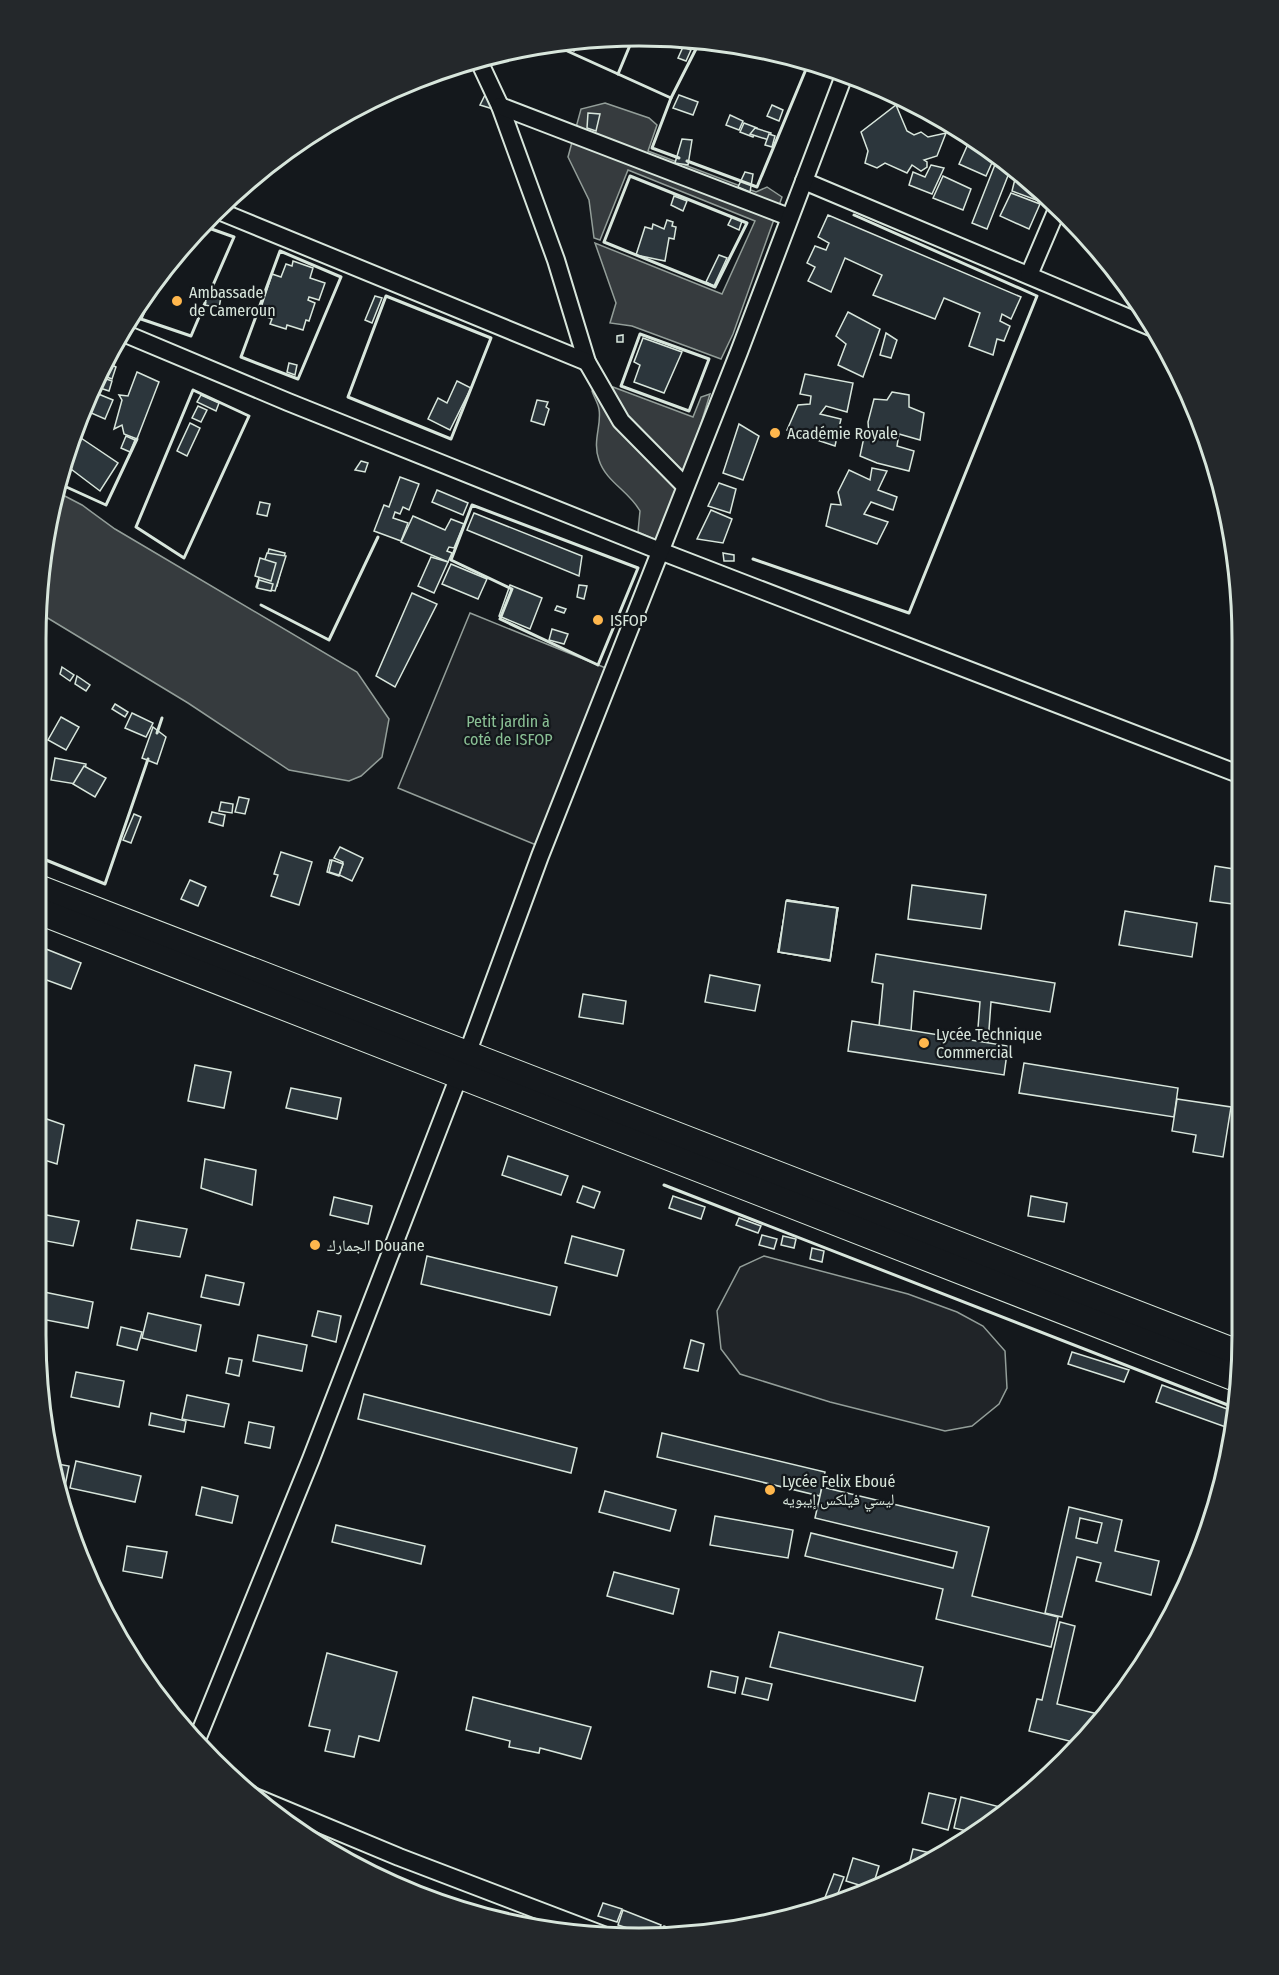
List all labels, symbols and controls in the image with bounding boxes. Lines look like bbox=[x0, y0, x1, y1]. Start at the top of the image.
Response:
place label: Ambassade de Cameroun bbox=[189, 283, 276, 320]
marker: Ambassade de Cameroun bbox=[170, 294, 184, 308]
place label: Académie Royale bbox=[787, 424, 898, 443]
marker: Académie Royale bbox=[768, 426, 782, 440]
place label: ISFOP bbox=[610, 611, 647, 630]
marker: ISFOP bbox=[591, 613, 605, 627]
park label: Petit jardin à coté de ISFOP bbox=[463, 712, 553, 749]
place label: Lycée Technique Commercial bbox=[936, 1025, 1042, 1062]
marker: Lycée Technique Commercial bbox=[917, 1036, 931, 1050]
place label: الجمارك Douane bbox=[327, 1236, 425, 1255]
marker: الجمارك Douane bbox=[308, 1238, 322, 1252]
place label: Lycée Felix Eboué ليسي فيلكس إيبويه bbox=[782, 1472, 895, 1512]
marker: Lycée Felix Eboué ليسي فيلكس إيبويه bbox=[763, 1483, 777, 1497]

